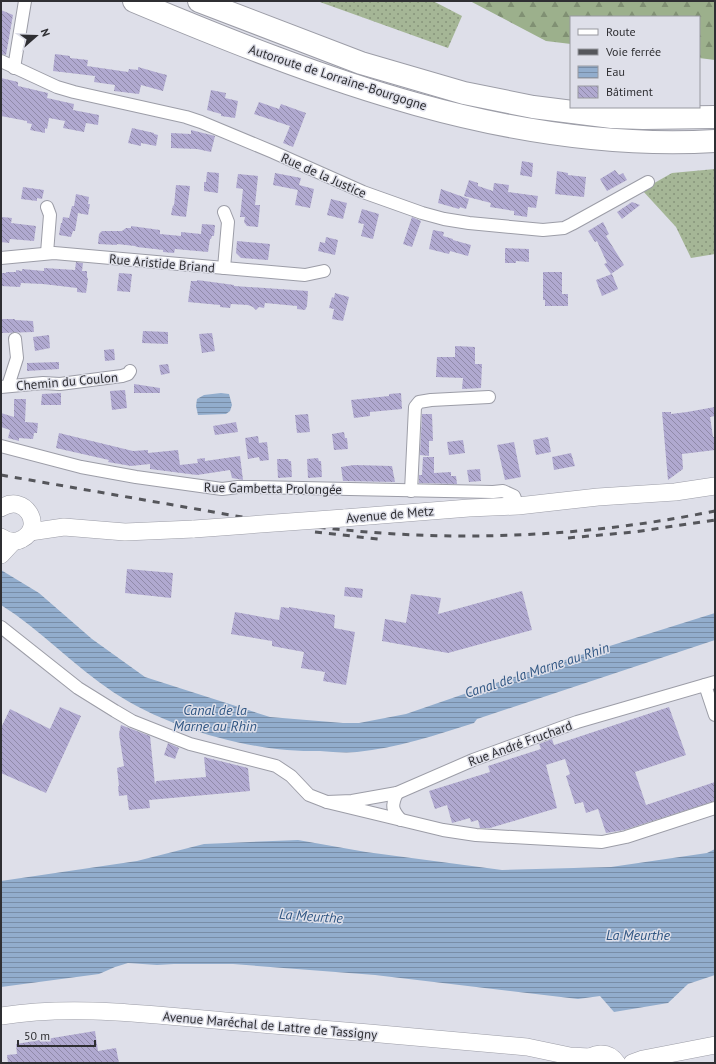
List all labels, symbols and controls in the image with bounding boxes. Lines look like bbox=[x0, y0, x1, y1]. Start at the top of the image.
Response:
north arrow bbox=[16, 16, 56, 56]
legend bbox=[570, 16, 700, 108]
text: Route bbox=[606, 24, 636, 39]
text: N bbox=[38, 27, 53, 38]
street label: Autoroute de Lorraine-Bourgogne bbox=[247, 41, 429, 114]
text: Voie ferrée bbox=[605, 44, 661, 59]
text: Eau bbox=[606, 64, 625, 79]
text: Bâtiment bbox=[606, 84, 653, 99]
street label: Rue de la Justice bbox=[278, 149, 369, 202]
street label: Rue Aristide Briand bbox=[108, 250, 216, 277]
street label: Chemin du Coulon bbox=[15, 369, 119, 394]
street label: Rue Gambetta Prolongée bbox=[204, 479, 342, 498]
street label: Avenue de Metz bbox=[345, 502, 435, 527]
water label: Canal de la Marne au Rhin bbox=[463, 638, 611, 702]
water label: Canal de la Marne au Rhin bbox=[173, 701, 257, 735]
street label: Rue André Fruchard bbox=[466, 717, 575, 770]
water label: La Meurthe bbox=[278, 905, 344, 927]
water label: La Meurthe bbox=[606, 926, 671, 944]
street label: Avenue Maréchal de Lattre de Tassigny bbox=[162, 1008, 378, 1043]
scale bar bbox=[18, 1022, 95, 1048]
text: 50 m bbox=[24, 1028, 50, 1043]

